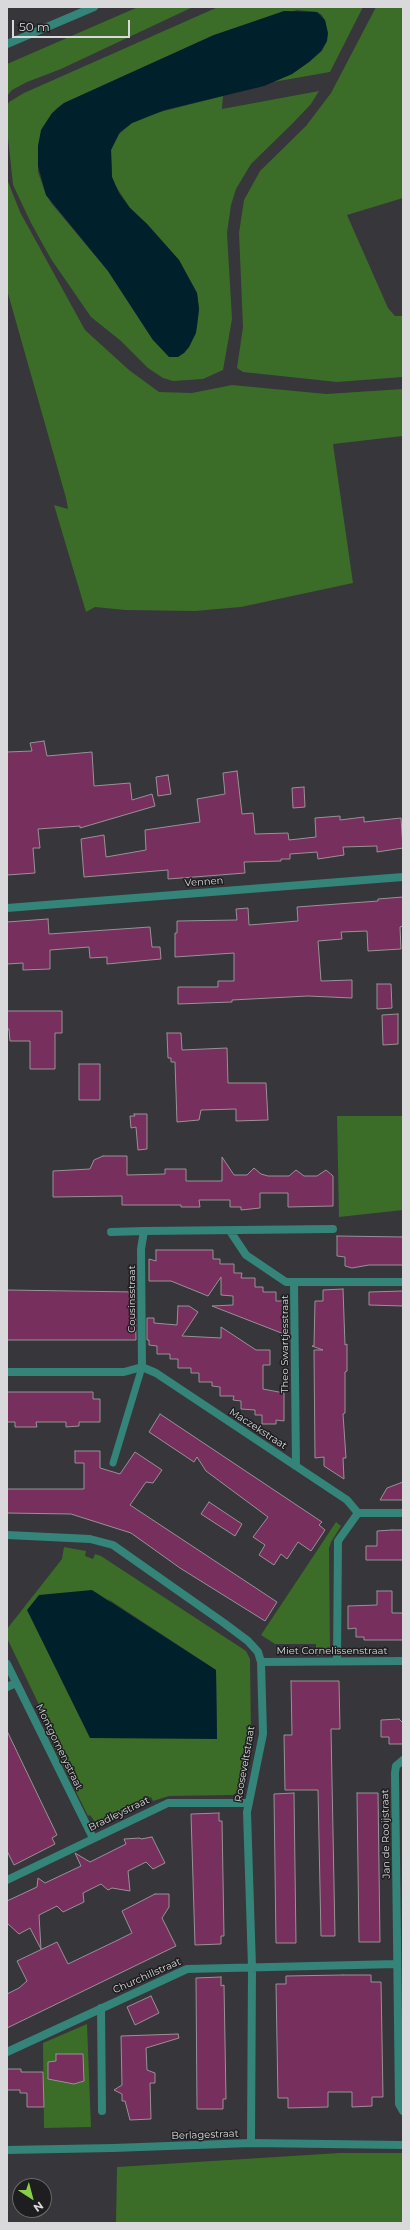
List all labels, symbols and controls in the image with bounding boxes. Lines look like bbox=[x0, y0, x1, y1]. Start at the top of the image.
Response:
scale bar bbox=[14, 12, 132, 38]
text: 50 m bbox=[19, 19, 50, 34]
street label: Vennen bbox=[184, 875, 224, 889]
street label: Cousinsstraat bbox=[126, 1265, 138, 1333]
street label: Theo Swartjesstraat bbox=[279, 1295, 291, 1393]
street label: Maczekstraat bbox=[227, 1406, 289, 1452]
street label: Miet Cornelissenstraat bbox=[276, 1645, 388, 1657]
street label: Montgomerystraat bbox=[33, 1702, 85, 1792]
street label: Rooseveltstraat bbox=[232, 1725, 258, 1803]
street label: Jan de Rooijstraat bbox=[379, 1789, 393, 1879]
street label: Bradleystraat bbox=[87, 1794, 151, 1834]
street label: Churchillstraat bbox=[111, 1956, 183, 1996]
street label: Berlagestraat bbox=[171, 2128, 239, 2142]
north arrow bbox=[12, 2178, 52, 2218]
text: N bbox=[31, 2199, 46, 2215]

